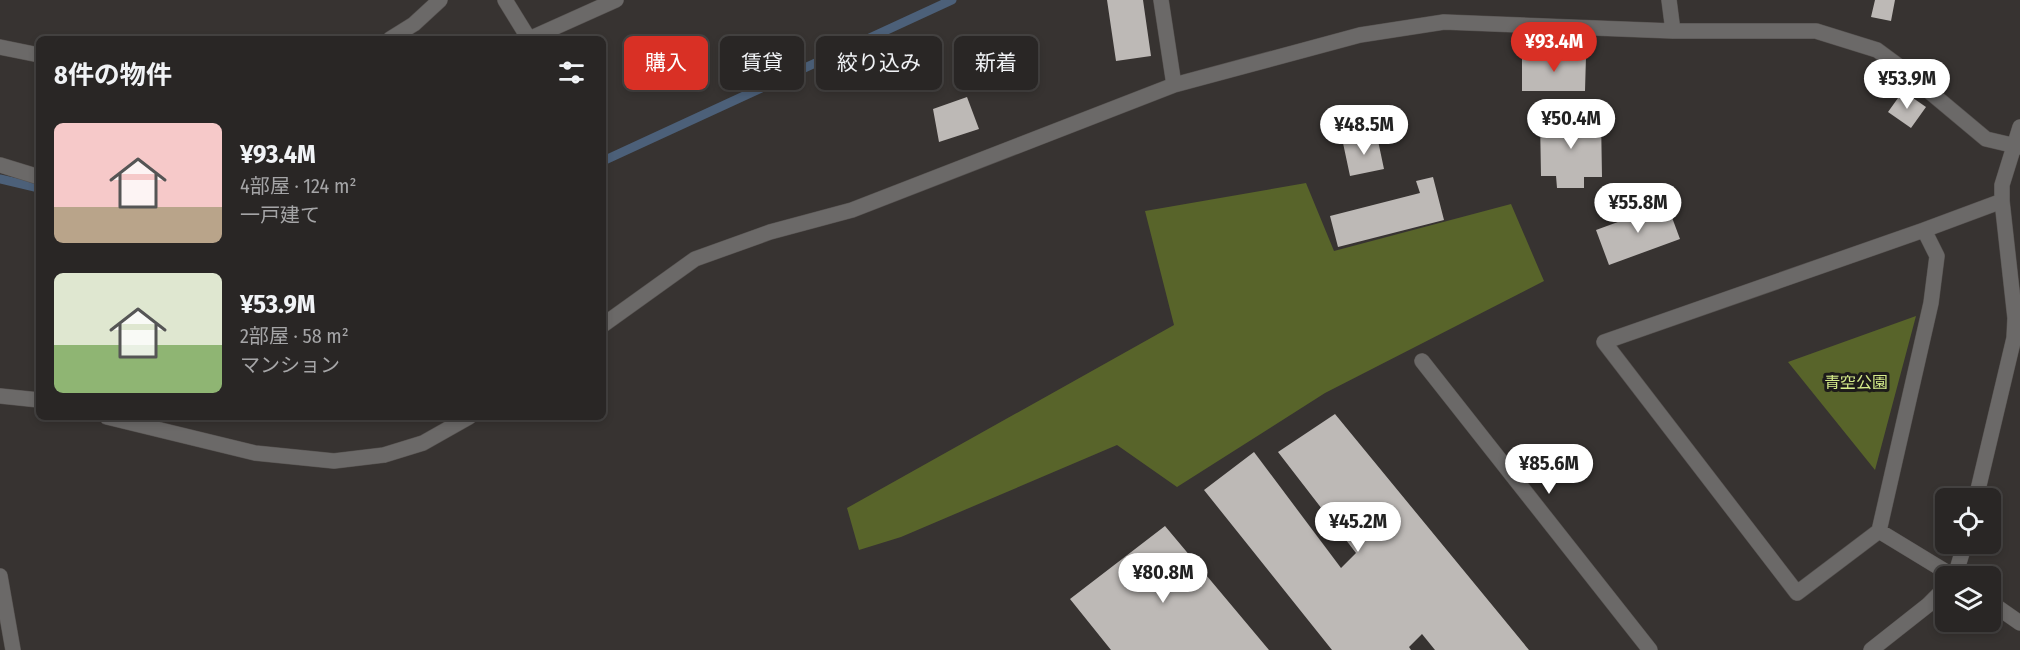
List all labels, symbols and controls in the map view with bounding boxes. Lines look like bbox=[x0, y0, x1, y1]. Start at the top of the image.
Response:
pin: ¥93.4M bbox=[1505, 22, 1603, 73]
text: ¥93.4M bbox=[1525, 29, 1583, 53]
chip: 購入 bbox=[624, 36, 708, 90]
chip: 賃貸 bbox=[720, 36, 804, 90]
chip: 絞り込み bbox=[816, 36, 942, 90]
chip: 新着 bbox=[954, 36, 1038, 90]
icon: filters bbox=[555, 56, 588, 89]
pin: ¥53.9M bbox=[1858, 59, 1956, 110]
text: 8件の物件 bbox=[54, 60, 172, 91]
text: ¥53.9M bbox=[1878, 66, 1936, 90]
pin: ¥50.4M bbox=[1522, 99, 1620, 150]
pin: ¥48.5M bbox=[1315, 105, 1413, 156]
text: ¥50.4M bbox=[1541, 106, 1601, 130]
text: ¥48.5M bbox=[1334, 112, 1394, 136]
text: ¥93.4M bbox=[240, 139, 316, 170]
icon: home bbox=[102, 147, 174, 219]
text: 4部屋 · 124 m² bbox=[240, 174, 356, 198]
pin: ¥55.8M bbox=[1589, 183, 1687, 234]
text: ¥55.8M bbox=[1608, 190, 1668, 214]
text: 一戸建て bbox=[240, 203, 320, 227]
text: ¥53.9M bbox=[240, 289, 316, 320]
icon: home bbox=[102, 297, 174, 369]
text: 2部屋 · 58 m² bbox=[240, 324, 349, 348]
text: マンション bbox=[240, 353, 340, 377]
park label: 青空公園 bbox=[1824, 373, 1888, 392]
pin: ¥85.6M bbox=[1500, 444, 1598, 495]
text: ¥85.6M bbox=[1519, 451, 1579, 475]
map controls bbox=[1935, 488, 2001, 632]
button: locate bbox=[1935, 488, 2001, 554]
pin: ¥45.2M bbox=[1309, 502, 1407, 553]
text: ¥45.2M bbox=[1329, 509, 1387, 533]
pin: ¥80.8M bbox=[1114, 553, 1212, 604]
text: ¥80.8M bbox=[1132, 560, 1194, 584]
button: layers bbox=[1935, 566, 2001, 632]

